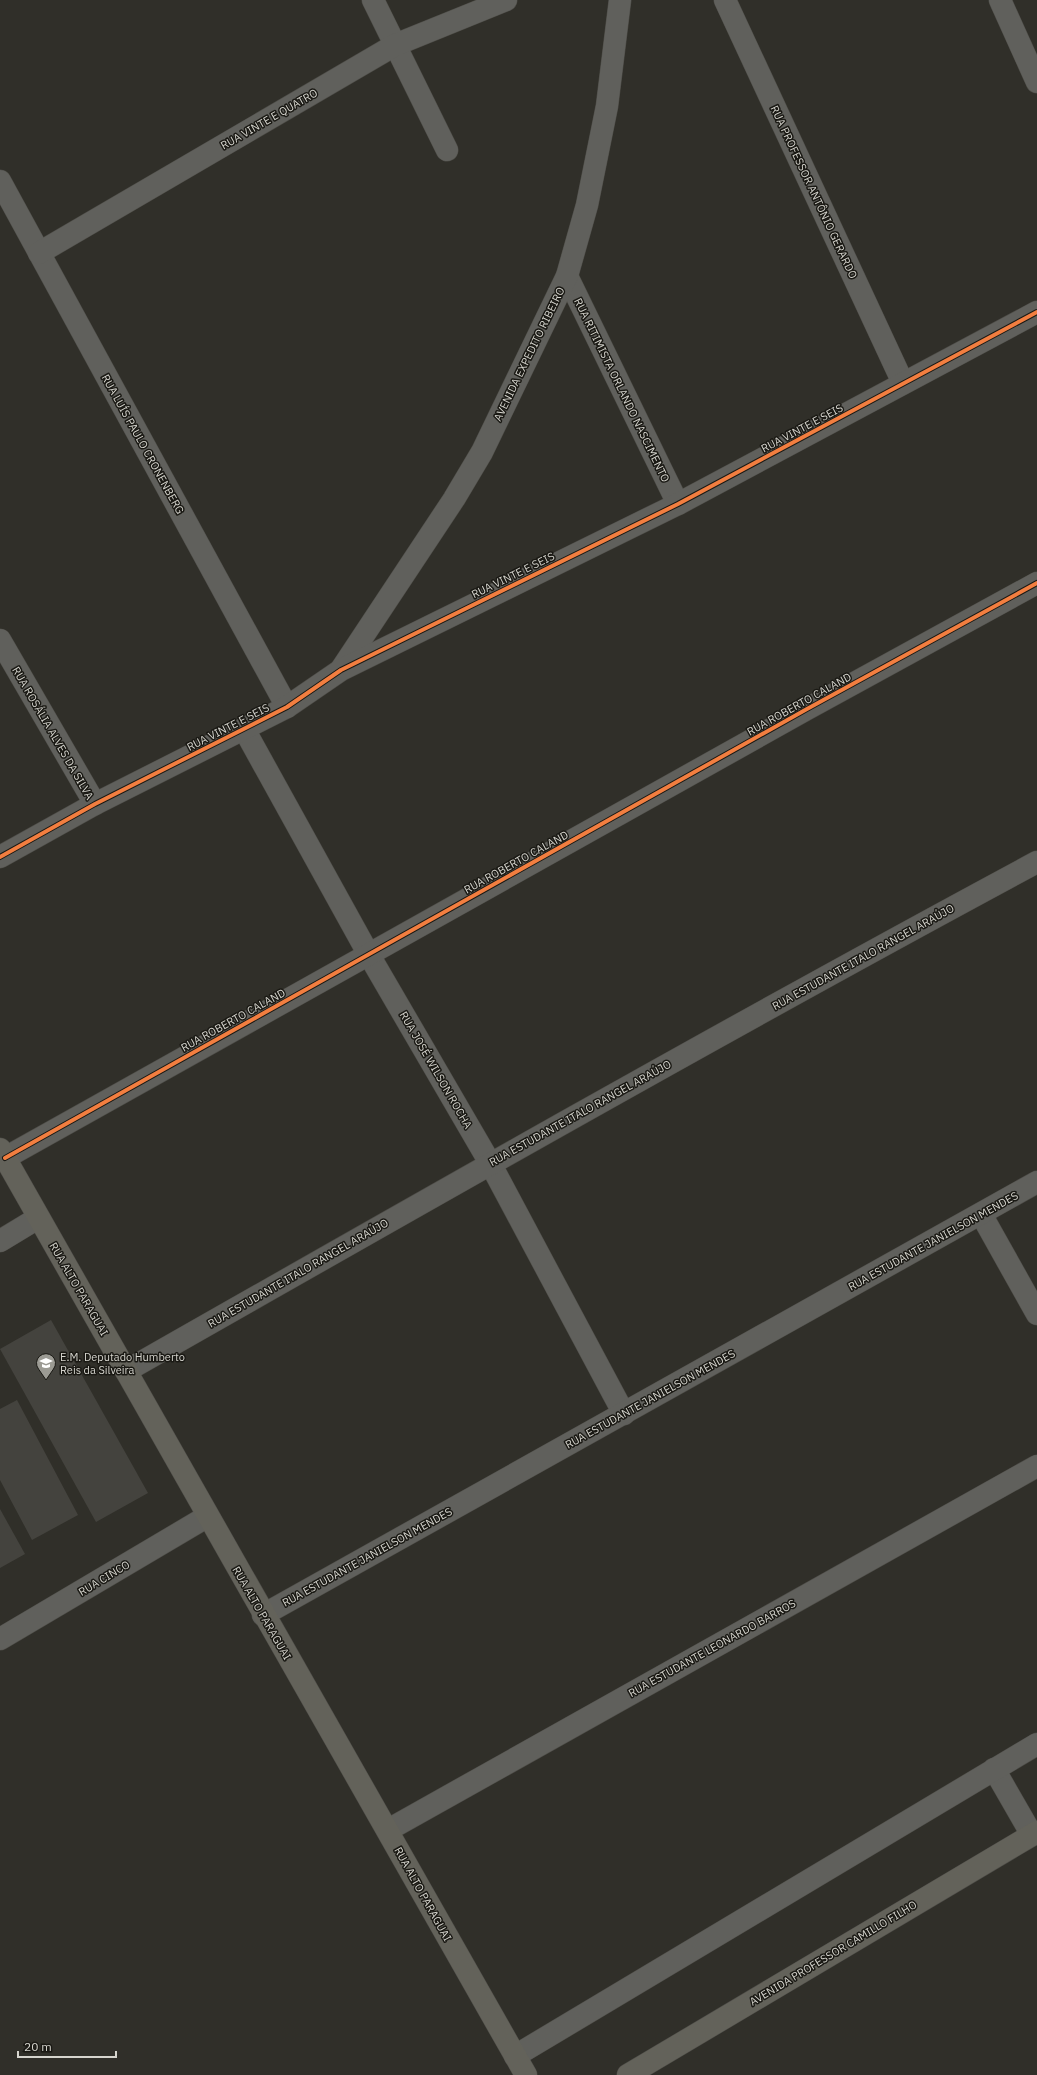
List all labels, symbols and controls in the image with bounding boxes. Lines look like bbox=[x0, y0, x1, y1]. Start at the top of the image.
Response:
street label: RUA VINTE E QUATRO bbox=[218, 85, 320, 152]
street label: RUA PROFESSOR ANTÔNIO GERARDO bbox=[768, 103, 860, 281]
street label: AVENIDA EXPEDITO RIBEIRO bbox=[490, 285, 568, 423]
street label: RUA RITIMISTA ORLANDO NASCIMENTO bbox=[571, 296, 673, 485]
street label: RUA LUÍS PAULO CRONENBERG bbox=[99, 372, 187, 516]
street label: RUA VINTE E SEIS bbox=[759, 401, 845, 455]
street label: RUA VINTE E SEIS bbox=[469, 549, 557, 601]
street label: RUA ROSÁLIA ALVES DA SILVA bbox=[9, 664, 97, 802]
street label: RUA ROBERTO CALAND bbox=[744, 669, 854, 739]
street label: RUA VINTE E SEIS bbox=[184, 700, 272, 754]
street label: RUA ROBERTO CALAND bbox=[461, 827, 571, 897]
street label: RUA ESTUDANTE ITALO RANGEL ARAÚJO bbox=[770, 901, 957, 1013]
street label: RUA ROBERTO CALAND bbox=[178, 985, 288, 1055]
street label: RUA JOSÉ WILSON ROCHA bbox=[397, 1009, 475, 1131]
street label: RUA ESTUDANTE ITALO RANGEL ARAÚJO bbox=[487, 1057, 674, 1169]
street label: RUA ESTUDANTE JANIELSON MENDES bbox=[846, 1188, 1020, 1294]
street label: RUA ESTUDANTE ITALO RANGEL ARAÚJO bbox=[205, 1215, 391, 1331]
street label: RUA ALTO PARAGUAI bbox=[47, 1240, 111, 1338]
street label: RUA ESTUDANTE JANIELSON MENDES bbox=[563, 1346, 737, 1452]
place label: E.M. Deputado Humberto Reis da Silveira bbox=[60, 1350, 185, 1377]
school or university icon: E.M. Deputado Humberto Reis da Silveira bbox=[35, 1352, 57, 1380]
street label: RUA ESTUDANTE JANIELSON MENDES bbox=[280, 1504, 454, 1610]
street label: RUA CINCO bbox=[76, 1557, 132, 1599]
street label: RUA ALTO PARAGUAI bbox=[230, 1564, 294, 1662]
street label: RUA ESTUDANTE LEONARDO BARROS bbox=[626, 1596, 798, 1700]
street label: RUA ALTO PARAGUAI bbox=[391, 1844, 455, 1944]
street label: AVENIDA PROFESSOR CAMILLO FILHO bbox=[747, 1897, 919, 2009]
scale bar bbox=[18, 2033, 116, 2059]
text: 20 m bbox=[24, 2039, 52, 2054]

